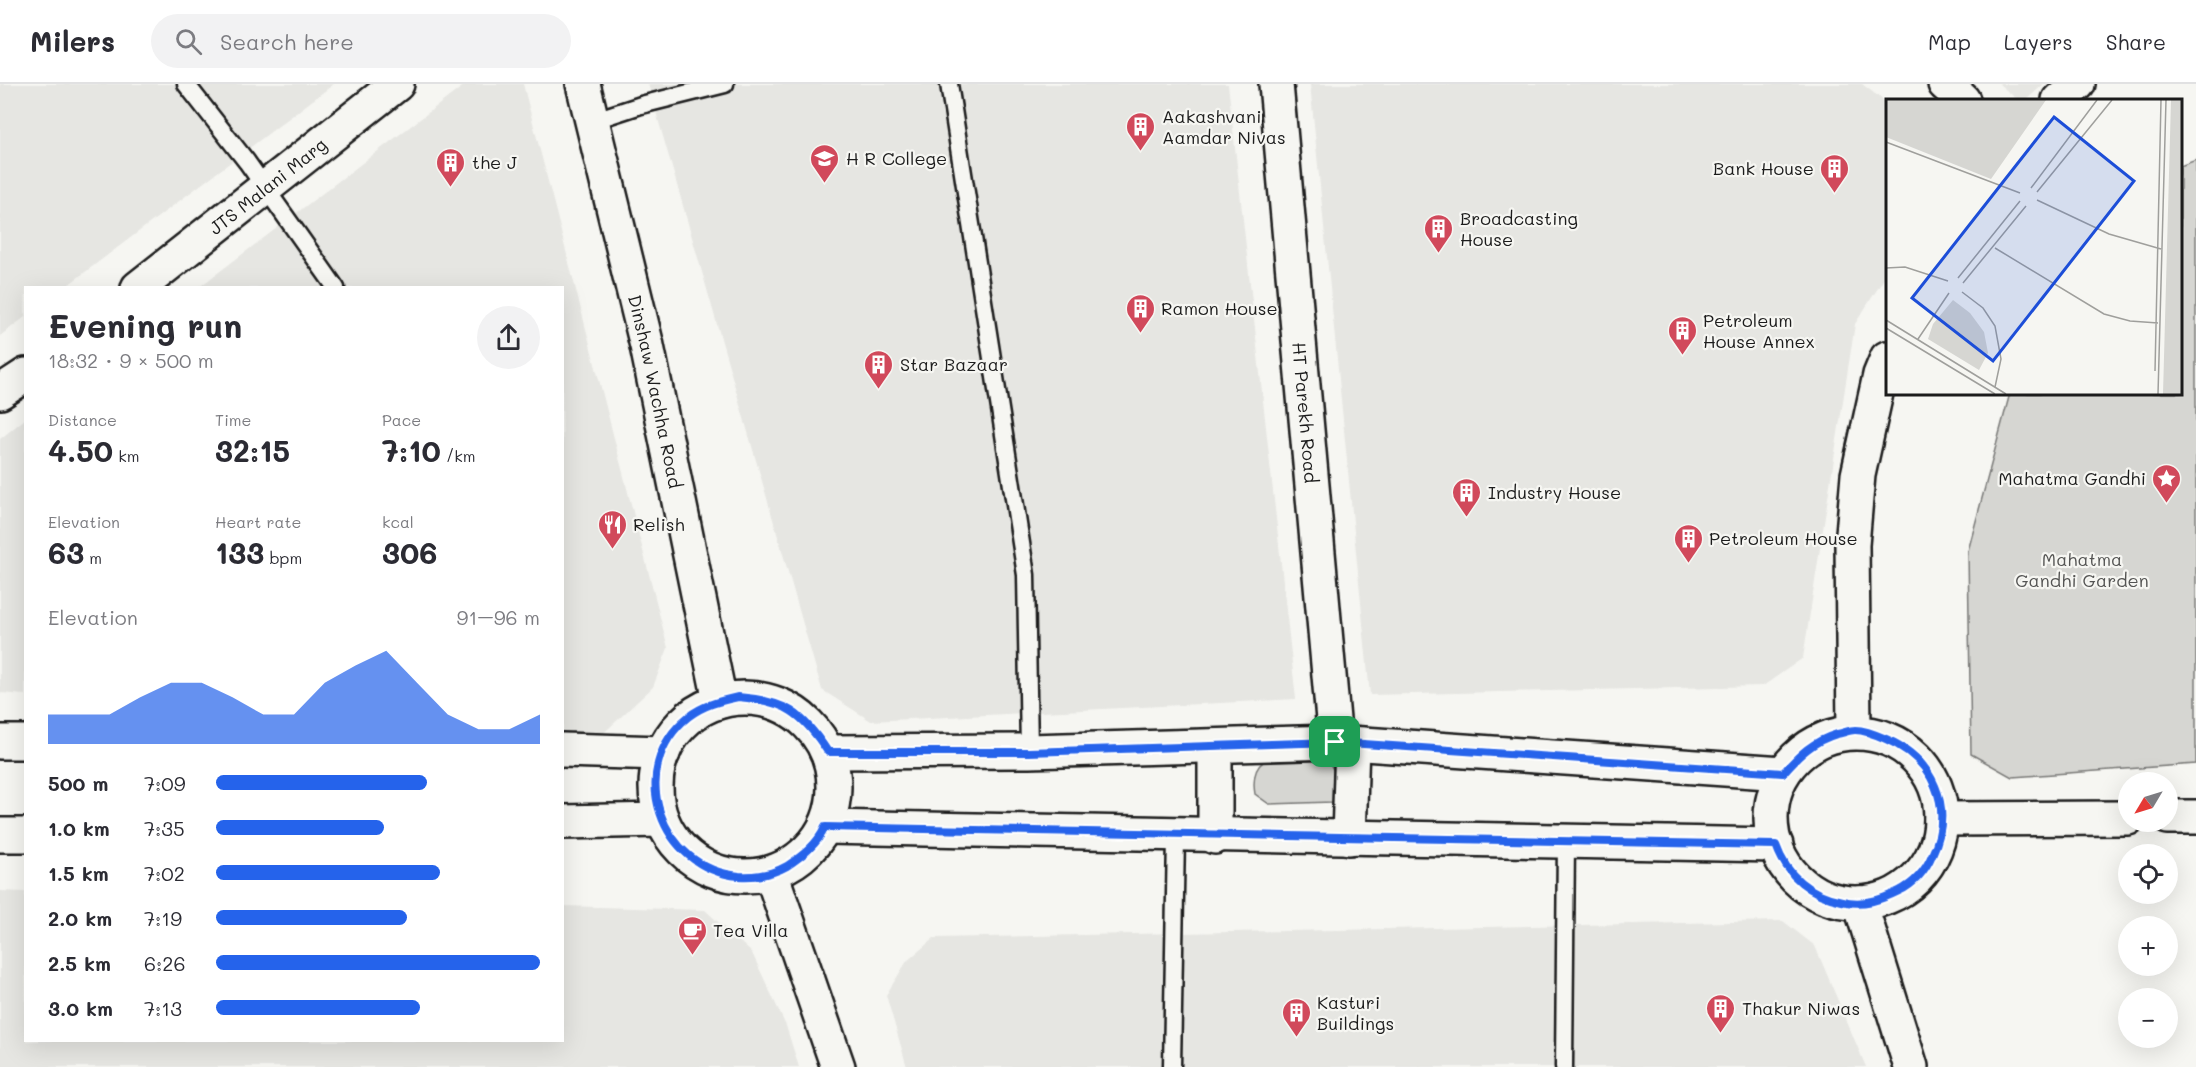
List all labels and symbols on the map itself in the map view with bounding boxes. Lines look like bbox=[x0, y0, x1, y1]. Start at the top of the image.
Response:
inset map bbox=[1886, 99, 2181, 394]
place label: Aakashvani Aamdar Nivas bbox=[1162, 104, 1286, 149]
building icon: Aakashvani Aamdar Nivas bbox=[1125, 110, 1157, 152]
street label: JTS Malani Marg bbox=[204, 132, 331, 240]
school or university icon: H R College bbox=[809, 142, 841, 184]
building icon: the J bbox=[435, 146, 467, 188]
place label: H R College bbox=[846, 146, 947, 170]
place label: the J bbox=[472, 150, 517, 174]
building icon: Bank House bbox=[1819, 152, 1851, 194]
place label: Bank House bbox=[1713, 156, 1814, 180]
place label: Broadcasting House bbox=[1460, 206, 1578, 251]
building icon: Broadcasting House bbox=[1423, 212, 1455, 254]
street label: Dinshaw Wachha Road bbox=[623, 292, 688, 491]
building icon: Ramon House bbox=[1124, 292, 1156, 334]
place label: Ramon House bbox=[1161, 296, 1278, 320]
place label: Petroleum House Annex bbox=[1703, 308, 1815, 353]
building icon: Petroleum House Annex bbox=[1666, 314, 1698, 356]
street label: HT Parekh Road bbox=[1287, 341, 1324, 484]
building icon: Star Bazaar bbox=[863, 348, 895, 390]
place label: Star Bazaar bbox=[900, 352, 1008, 376]
place icon: Mahatma Gandhi bbox=[2151, 462, 2183, 504]
place label: Mahatma Gandhi bbox=[1998, 466, 2146, 490]
building icon: Industry House bbox=[1451, 476, 1483, 518]
place label: Industry House bbox=[1488, 480, 1621, 504]
restaurant icon: Relish bbox=[596, 508, 628, 550]
place label: Relish bbox=[633, 512, 685, 536]
building icon: Petroleum House bbox=[1672, 522, 1704, 564]
place label: Petroleum House bbox=[1709, 526, 1858, 550]
park label: Mahatma Gandhi Garden bbox=[2015, 547, 2149, 592]
pin bbox=[1309, 716, 1360, 767]
north arrow bbox=[2118, 772, 2178, 832]
cafe icon: Tea Villa bbox=[676, 914, 708, 956]
place label: Tea Villa bbox=[713, 918, 788, 942]
place label: Kasturi Buildings bbox=[1317, 990, 1394, 1035]
building icon: Thakur Niwas bbox=[1705, 992, 1737, 1034]
building icon: Kasturi Buildings bbox=[1280, 996, 1312, 1038]
place label: Thakur Niwas bbox=[1742, 996, 1860, 1020]

